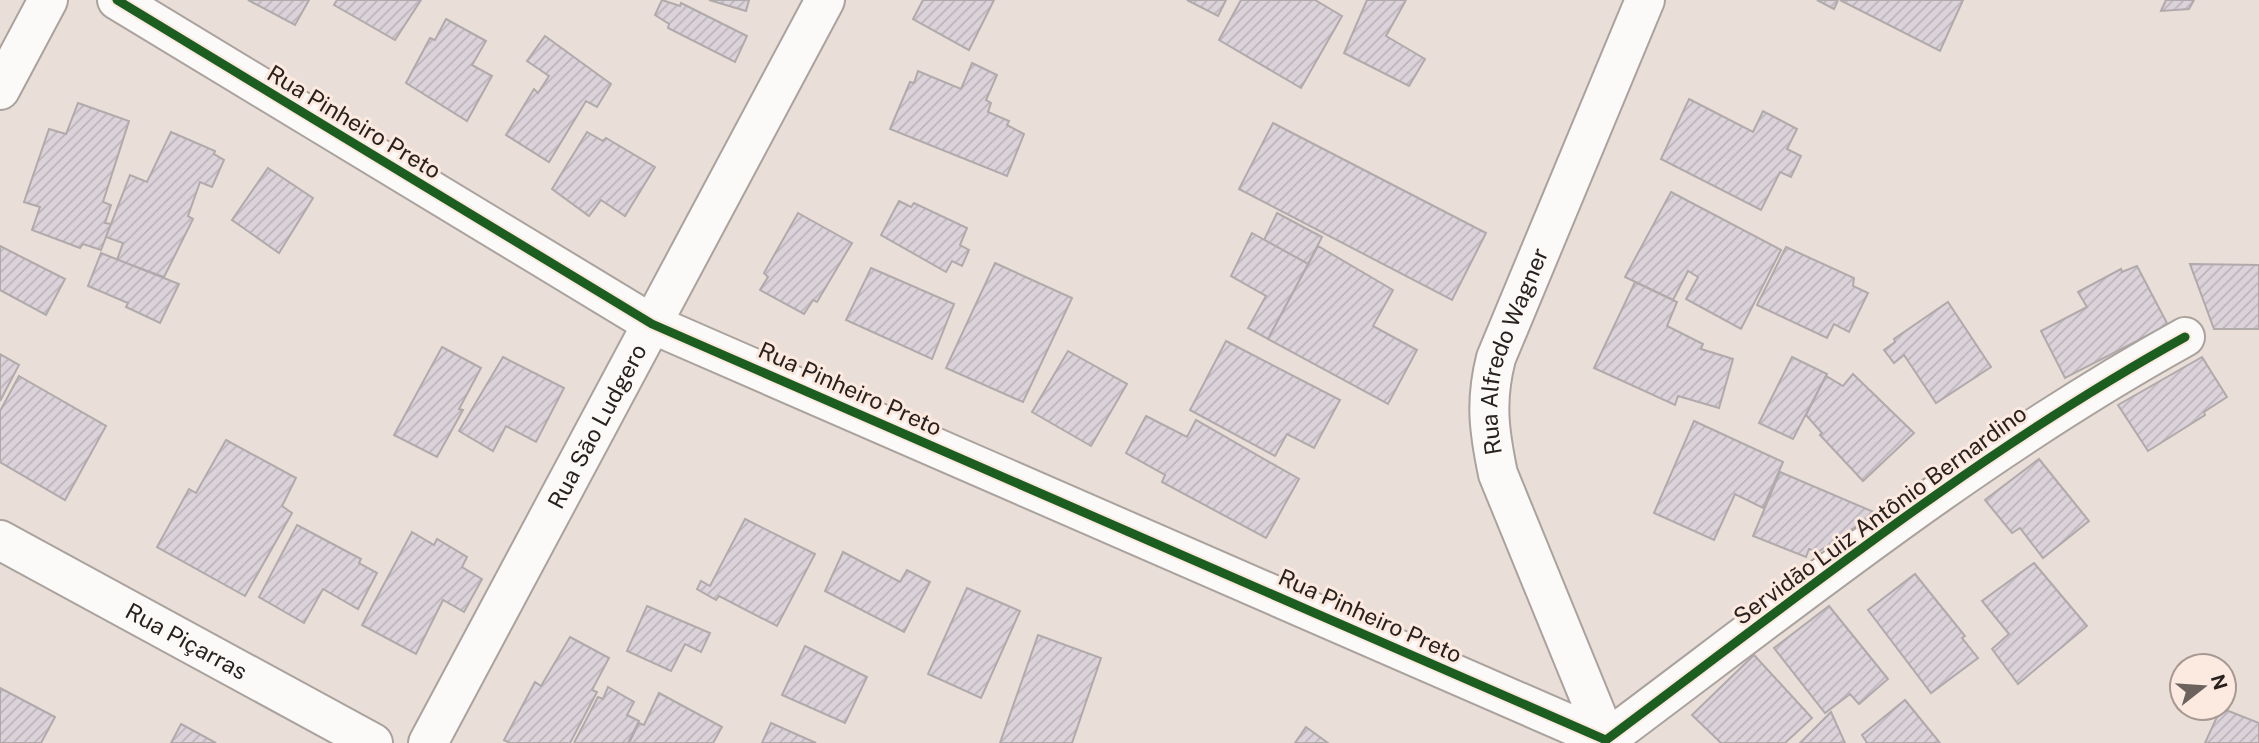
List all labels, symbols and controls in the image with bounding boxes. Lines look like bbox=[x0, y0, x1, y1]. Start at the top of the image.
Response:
street label: Rua Pinheiro Preto bbox=[263, 59, 446, 184]
street label: Rua Alfredo Wagner bbox=[1475, 244, 1553, 457]
street label: Rua Pinheiro Preto bbox=[754, 336, 946, 441]
street label: Rua São Ludgero bbox=[542, 339, 652, 513]
street label: Servidão Luiz Antônio Bernardino bbox=[1728, 399, 2031, 630]
street label: Rua Pinheiro Preto bbox=[1274, 563, 1466, 668]
street label: Rua Piçarras bbox=[121, 597, 252, 685]
north arrow bbox=[2168, 652, 2238, 722]
text: N bbox=[2207, 672, 2232, 692]

